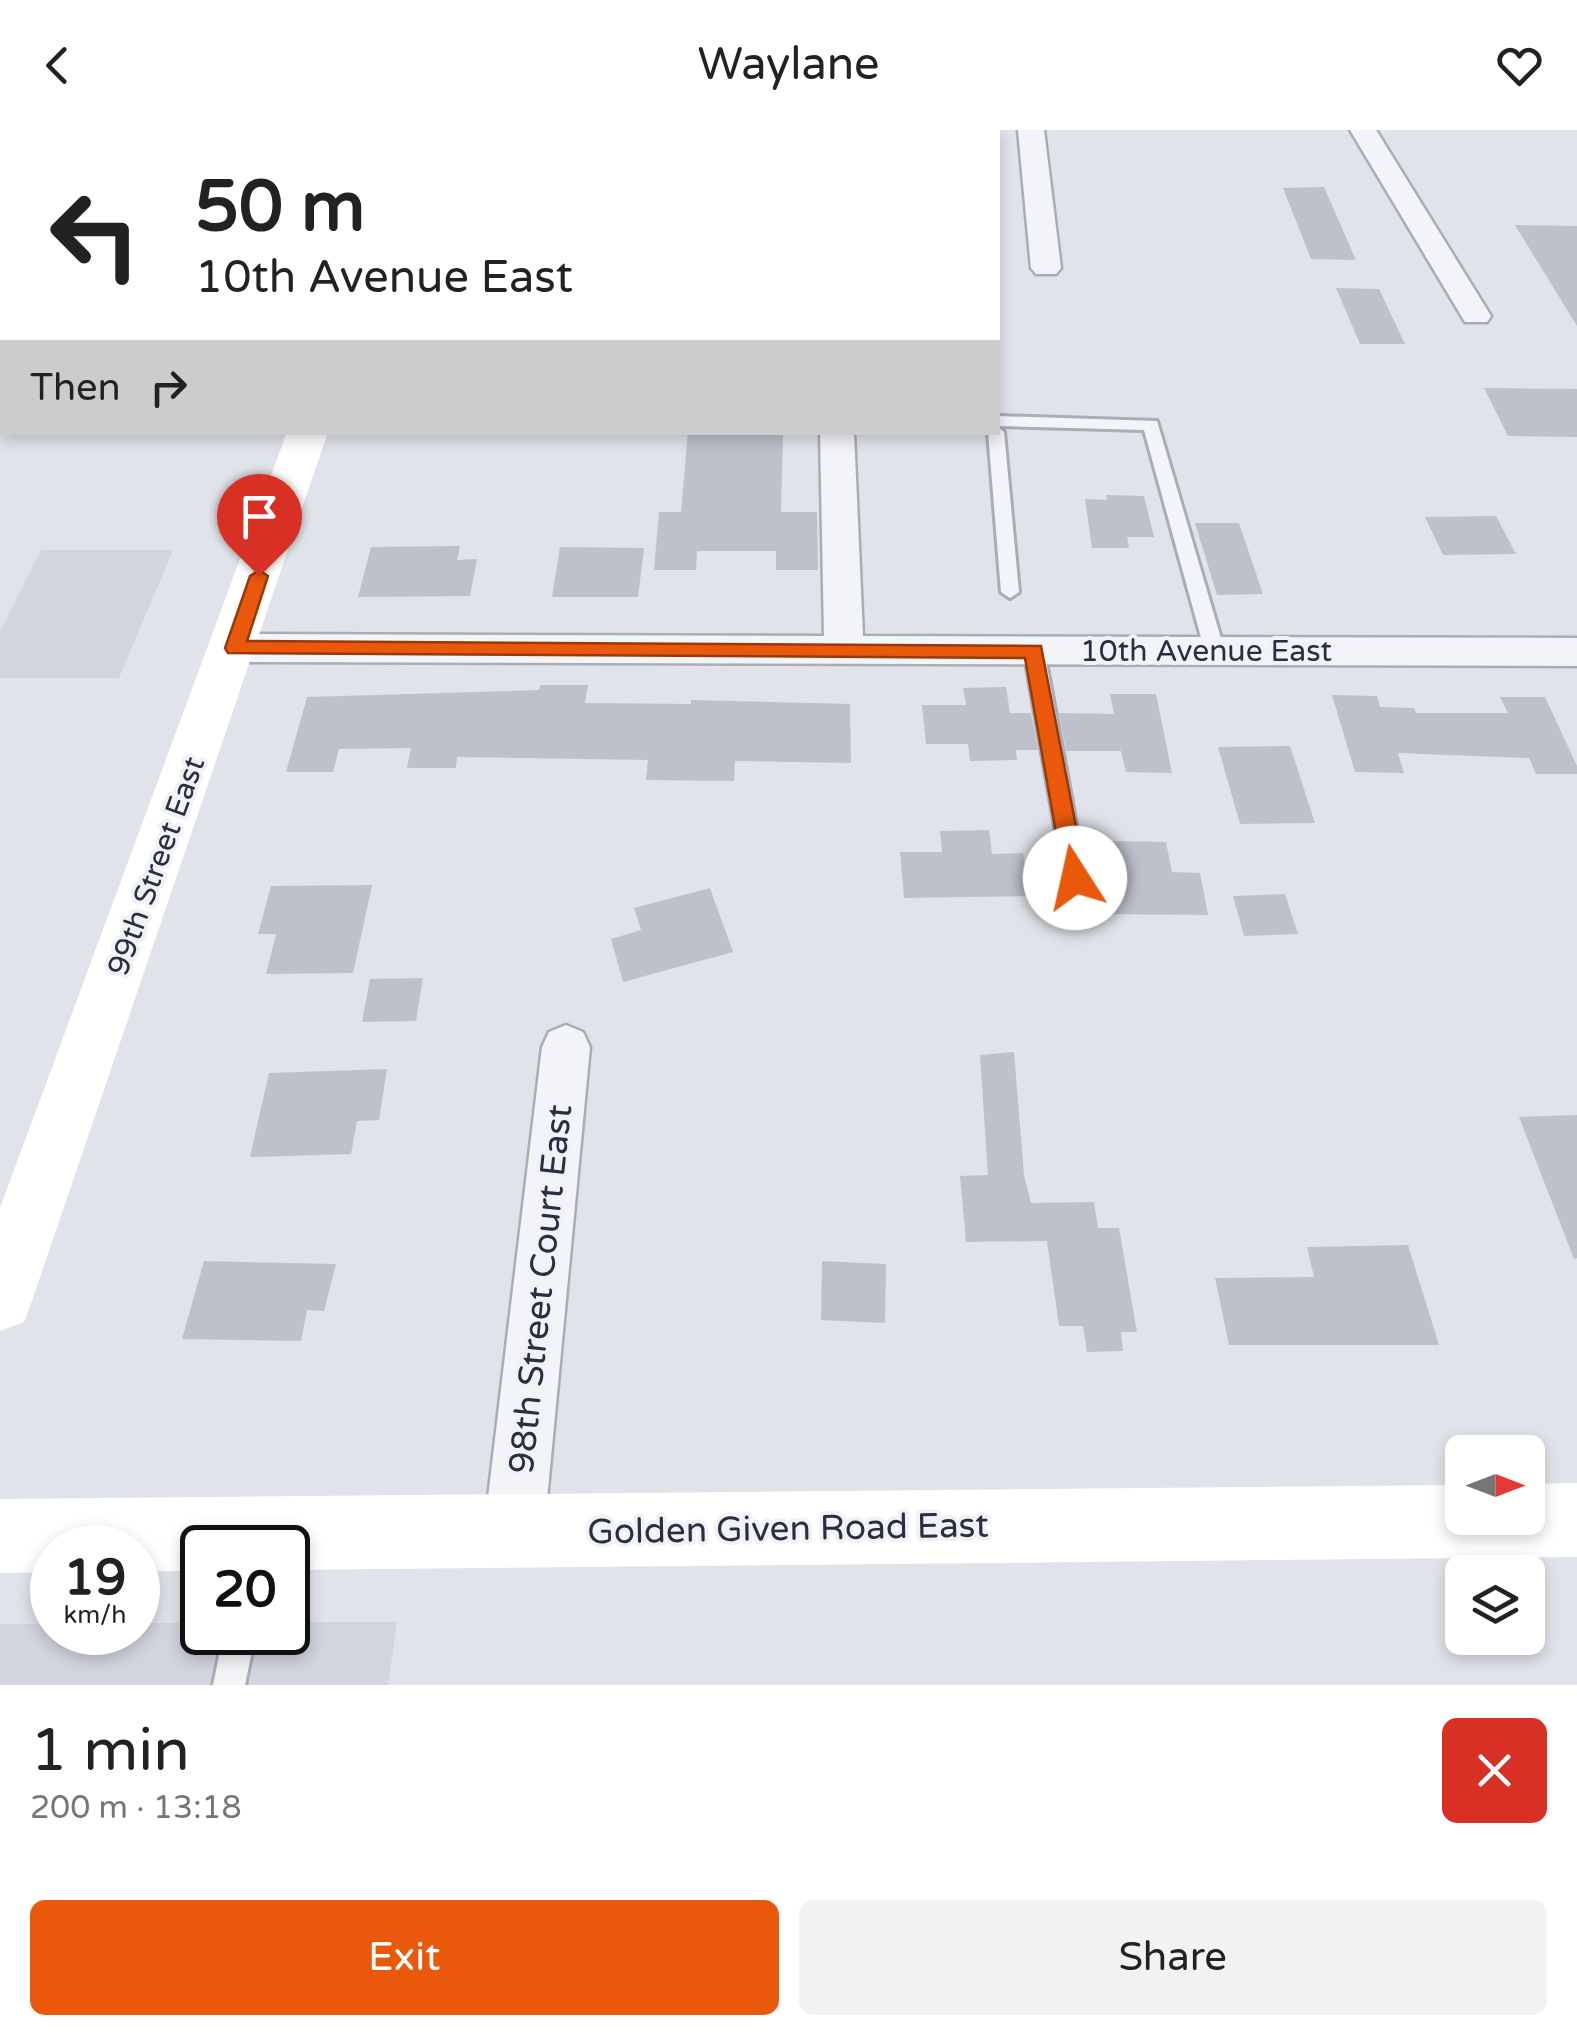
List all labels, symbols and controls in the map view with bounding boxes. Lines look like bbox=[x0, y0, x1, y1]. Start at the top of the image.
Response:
icon: back bbox=[30, 38, 85, 93]
text: Waylane bbox=[697, 38, 880, 92]
icon: heart bbox=[1492, 38, 1547, 93]
text: 50 m bbox=[195, 166, 365, 250]
icon: left bbox=[30, 170, 160, 300]
text: 10th Avenue East bbox=[195, 251, 573, 305]
icon: right bbox=[141, 360, 196, 415]
text: Then bbox=[30, 365, 121, 411]
pin bbox=[217, 474, 302, 577]
icon: arrive bbox=[232, 489, 287, 544]
street label: 10th Avenue East bbox=[1080, 633, 1332, 670]
street label: 99th Street East bbox=[100, 752, 213, 981]
position arrow bbox=[1023, 826, 1127, 930]
street label: 98th Street Court East bbox=[501, 1102, 581, 1476]
north arrow bbox=[1445, 1435, 1545, 1535]
map controls bbox=[1445, 1435, 1545, 1655]
street label: Golden Given Road East bbox=[587, 1505, 989, 1553]
speed limit sign: 20 bbox=[180, 1525, 310, 1655]
text: 19 bbox=[64, 1548, 126, 1608]
button: layers bbox=[1445, 1555, 1545, 1655]
text: km/h bbox=[64, 1600, 126, 1630]
text: 1 min bbox=[30, 1715, 190, 1787]
button: close bbox=[1442, 1718, 1547, 1823]
text: 200 m · 13:18 bbox=[30, 1789, 242, 1827]
button: Exit bbox=[30, 1900, 779, 2015]
button: Share bbox=[799, 1900, 1547, 2015]

